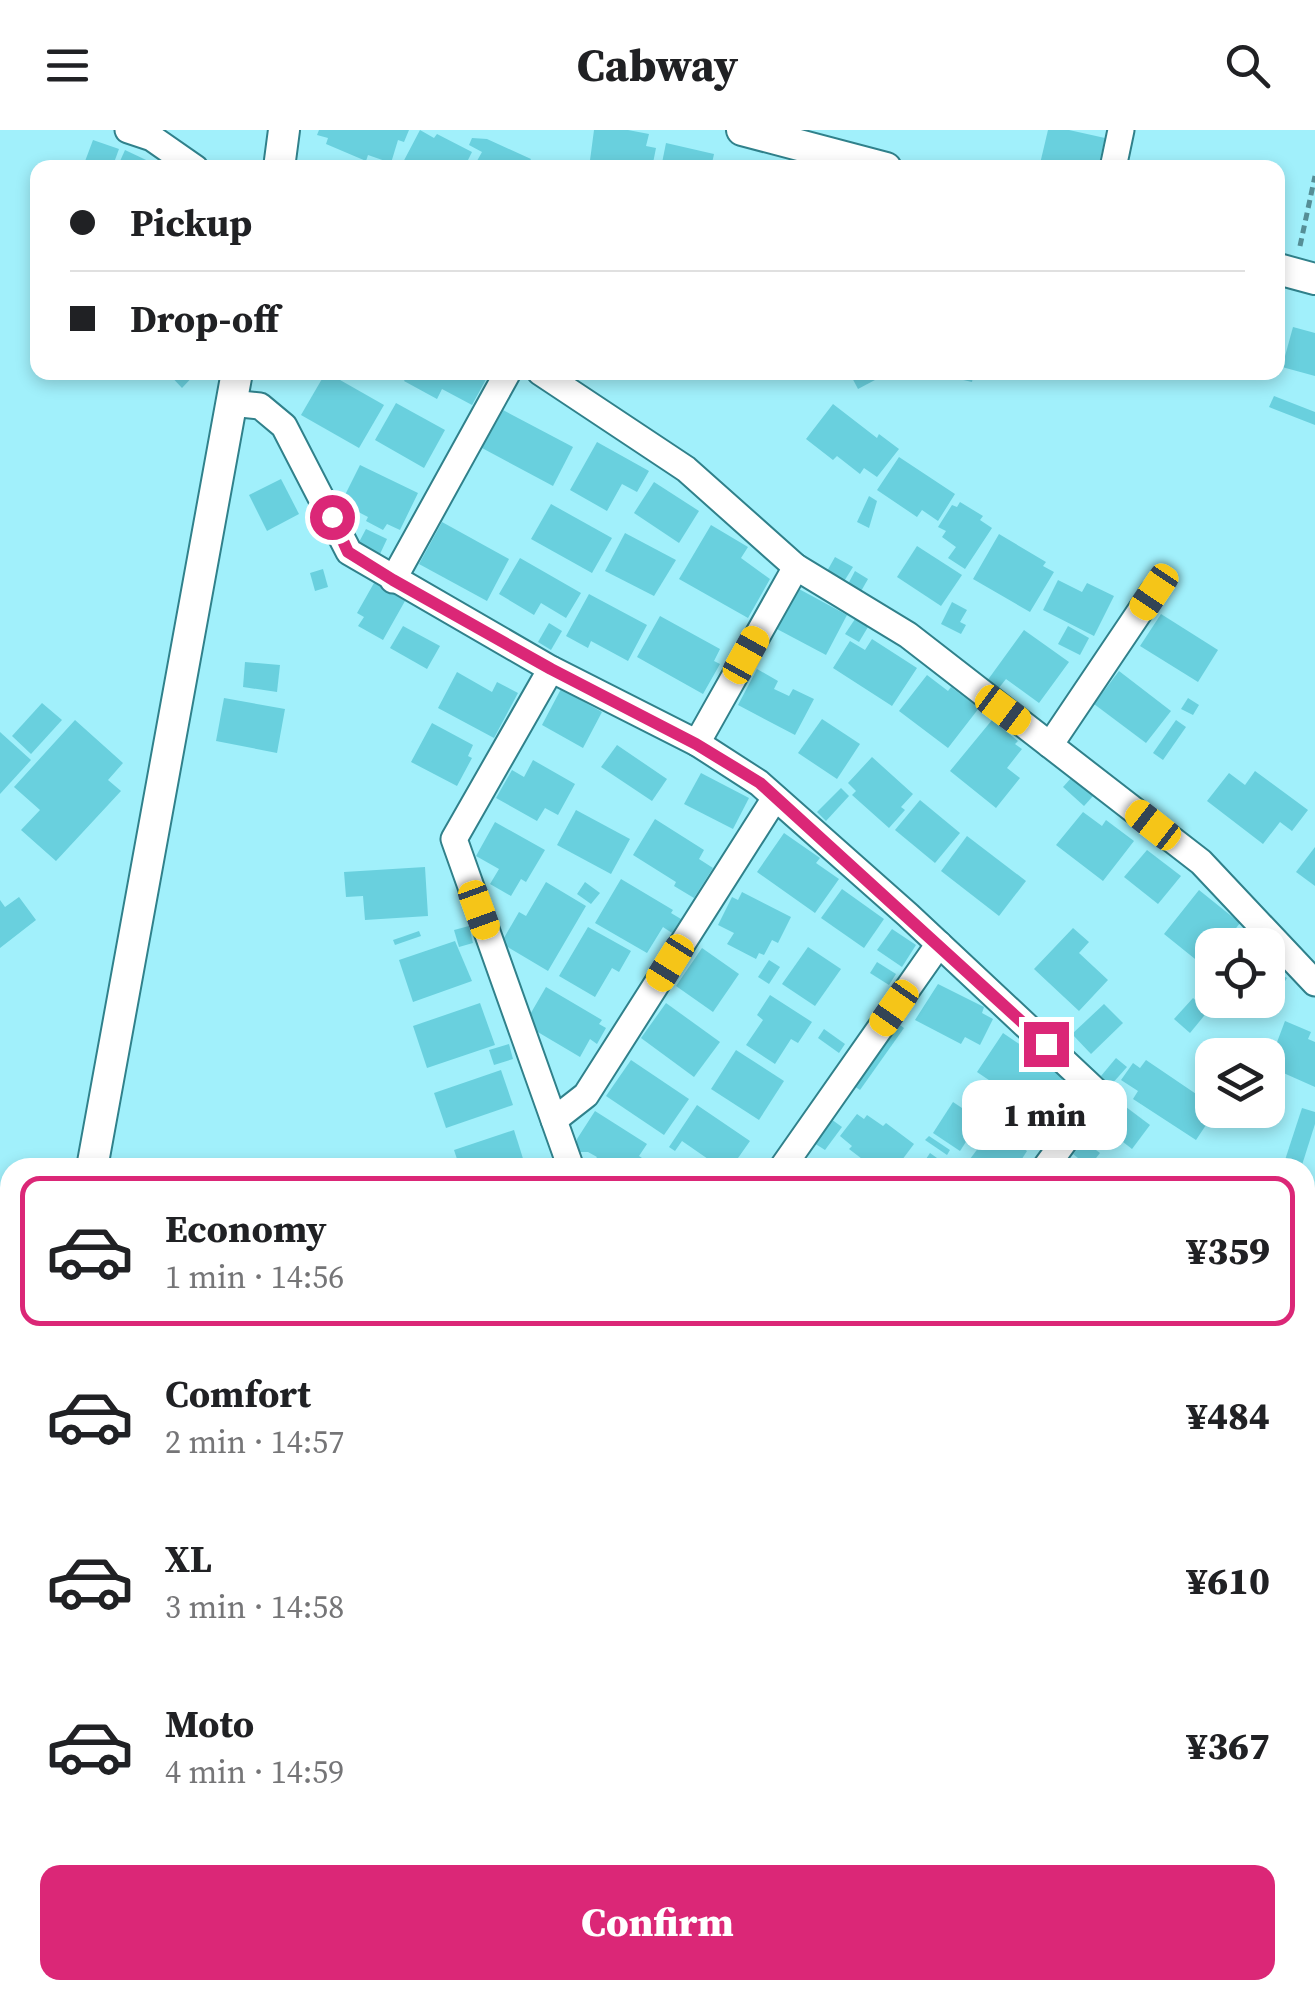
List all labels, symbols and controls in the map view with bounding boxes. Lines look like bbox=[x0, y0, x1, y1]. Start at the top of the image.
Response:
text: Cabway bbox=[577, 34, 738, 96]
icon: menu bbox=[40, 38, 95, 93]
icon: search bbox=[1220, 38, 1275, 93]
text: Pickup bbox=[130, 197, 252, 249]
text: Drop-off bbox=[130, 293, 279, 345]
route start bbox=[310, 495, 355, 540]
car bbox=[1125, 559, 1183, 625]
car bbox=[718, 621, 774, 689]
car bbox=[970, 680, 1036, 740]
car bbox=[1120, 795, 1186, 855]
car bbox=[455, 877, 503, 943]
map controls bbox=[1195, 928, 1285, 1128]
button: locate bbox=[1195, 928, 1285, 1018]
car bbox=[641, 930, 699, 996]
car bbox=[865, 975, 923, 1041]
route end bbox=[1024, 1022, 1069, 1067]
button: layers bbox=[1195, 1038, 1285, 1128]
callout: 1 min bbox=[964, 1079, 1128, 1149]
text: 1 min bbox=[1003, 1093, 1086, 1137]
text: Economy bbox=[165, 1203, 327, 1255]
icon: car bbox=[45, 1206, 135, 1296]
text: ¥359 bbox=[1186, 1225, 1270, 1277]
text: 1 min · 14:56 bbox=[165, 1255, 344, 1299]
text: Comfort bbox=[165, 1368, 311, 1420]
icon: car bbox=[45, 1371, 135, 1461]
text: ¥484 bbox=[1186, 1390, 1270, 1442]
text: 2 min · 14:57 bbox=[165, 1420, 344, 1464]
text: XL bbox=[165, 1533, 212, 1585]
icon: car bbox=[45, 1536, 135, 1626]
text: ¥610 bbox=[1186, 1555, 1270, 1607]
text: 3 min · 14:58 bbox=[165, 1585, 344, 1629]
text: Moto bbox=[165, 1698, 254, 1750]
icon: car bbox=[45, 1701, 135, 1791]
text: ¥367 bbox=[1186, 1720, 1270, 1772]
text: 4 min · 14:59 bbox=[165, 1750, 344, 1794]
button: Confirm bbox=[40, 1865, 1275, 1980]

